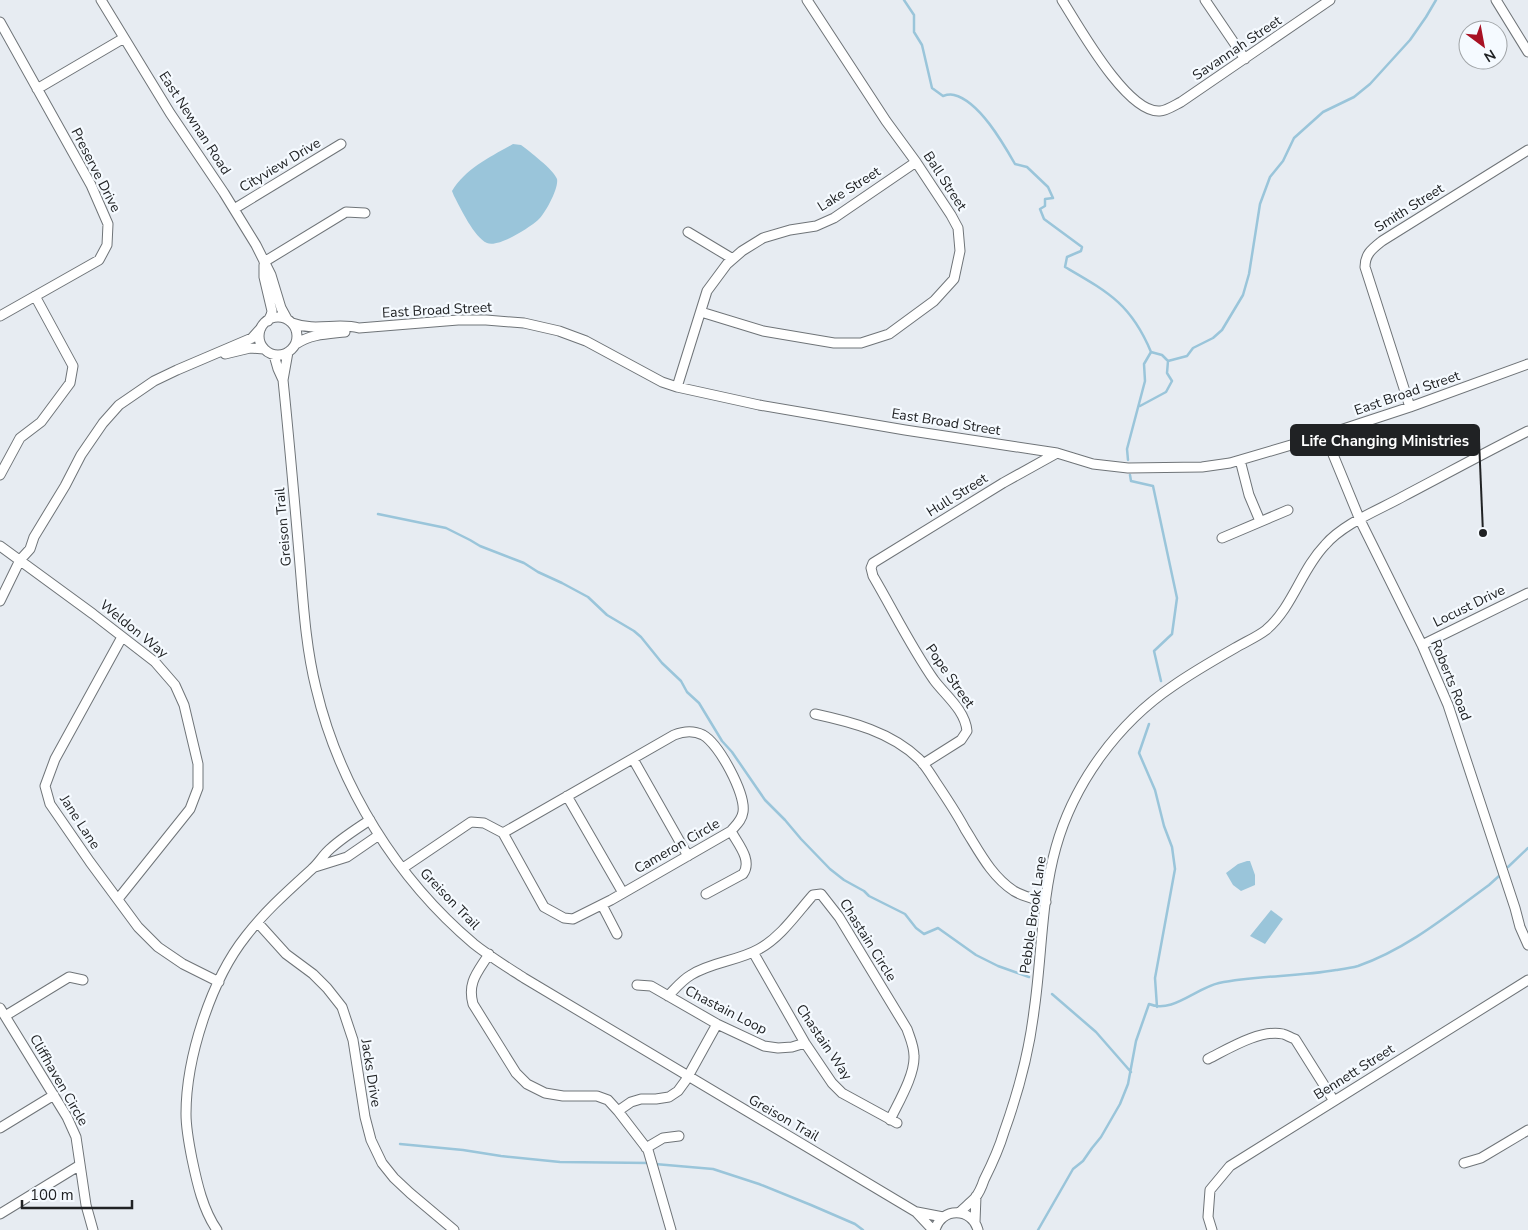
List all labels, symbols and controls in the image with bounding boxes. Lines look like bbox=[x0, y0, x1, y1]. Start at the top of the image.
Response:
street label: Savannah Street bbox=[1189, 11, 1285, 85]
north arrow bbox=[1458, 20, 1508, 70]
text: N bbox=[1480, 45, 1499, 66]
street label: East Newnan Road bbox=[154, 68, 236, 178]
street label: Preserve Drive bbox=[67, 125, 125, 215]
street label: Cityview Drive bbox=[236, 133, 324, 197]
street label: Ball Street bbox=[919, 148, 971, 214]
street label: Lake Street bbox=[814, 162, 884, 216]
street label: Smith Street bbox=[1371, 179, 1447, 237]
street label: East Broad Street bbox=[381, 298, 493, 322]
street label: East Broad Street bbox=[1352, 366, 1462, 420]
street label: East Broad Street bbox=[890, 404, 1002, 440]
callout: Life Changing Ministries bbox=[1291, 425, 1479, 455]
text: Life Changing Ministries bbox=[1301, 431, 1469, 451]
street label: Hull Street bbox=[923, 469, 991, 521]
street label: Greison Trail bbox=[270, 486, 296, 567]
street label: Locust Drive bbox=[1430, 580, 1508, 632]
street label: Weldon Way bbox=[96, 596, 173, 663]
street label: Roberts Road bbox=[1426, 637, 1476, 723]
street label: Pope Street bbox=[921, 640, 979, 712]
street label: Jane Lane bbox=[55, 790, 105, 853]
street label: Cameron Circle bbox=[631, 814, 723, 878]
street label: Pebble Brook Lane bbox=[1015, 855, 1051, 975]
street label: Greison Trail bbox=[416, 864, 485, 935]
street label: Chastain Circle bbox=[835, 895, 901, 985]
street label: Chastain Loop bbox=[682, 981, 770, 1039]
street label: Chastain Way bbox=[792, 1000, 857, 1084]
street label: Cliffhaven Circle bbox=[25, 1031, 93, 1129]
street label: Jacks Drive bbox=[356, 1037, 386, 1108]
street label: Bennett Street bbox=[1310, 1040, 1398, 1104]
street label: Greison Trail bbox=[745, 1090, 824, 1146]
scale bar bbox=[22, 1178, 132, 1210]
text: 100 m bbox=[30, 1185, 74, 1205]

